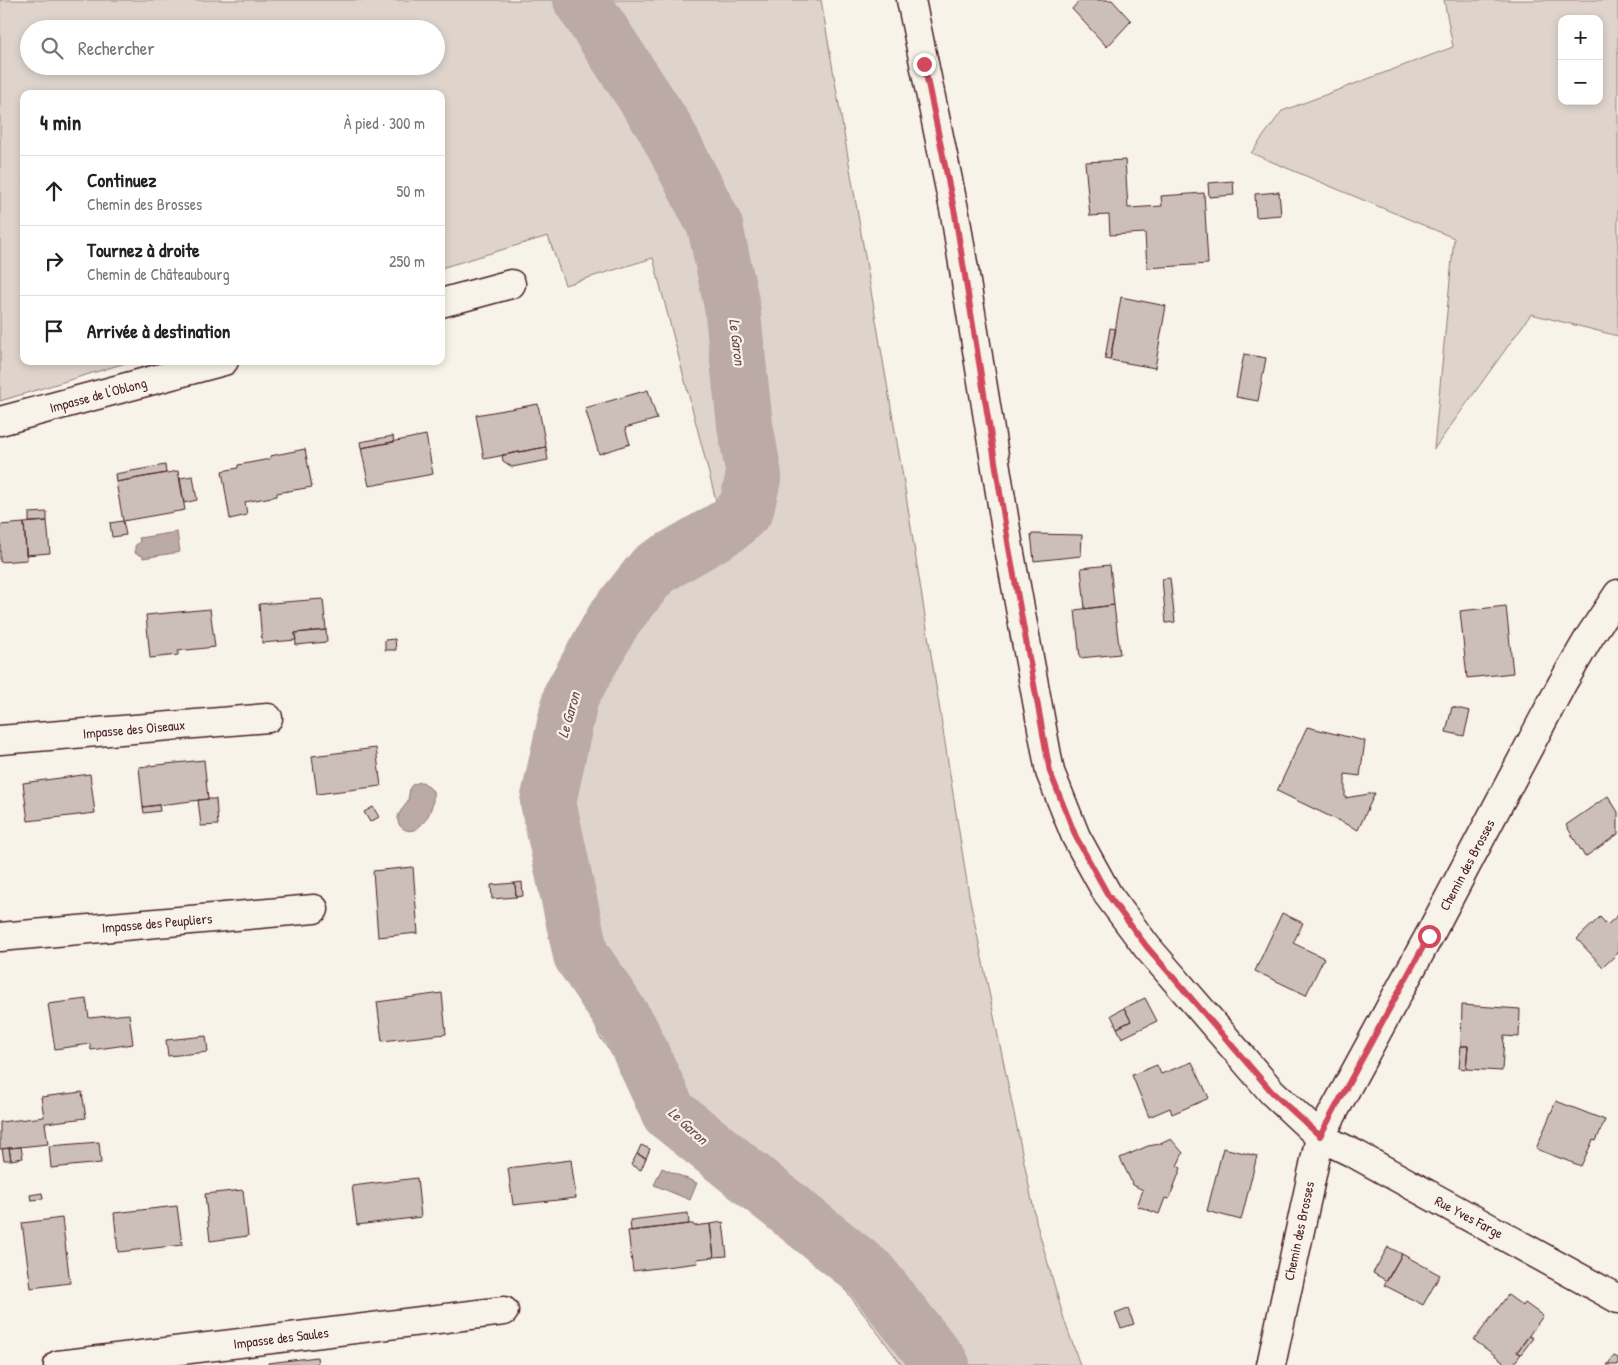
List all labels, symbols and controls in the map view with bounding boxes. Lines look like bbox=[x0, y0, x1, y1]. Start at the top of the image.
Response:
map controls bbox=[1558, 15, 1603, 105]
button: + bbox=[1558, 15, 1603, 60]
search box bbox=[20, 20, 445, 75]
icon: search bbox=[38, 34, 66, 62]
text: Rechercher bbox=[78, 35, 155, 61]
route end bbox=[913, 53, 936, 76]
button: − bbox=[1558, 60, 1603, 105]
text: 4 min bbox=[40, 108, 81, 137]
text: À pied · 300 m bbox=[344, 112, 425, 134]
text: Continuez bbox=[87, 167, 156, 193]
icon: ahead bbox=[40, 177, 68, 205]
text: 50 m bbox=[397, 180, 425, 202]
text: Chemin des Brosses bbox=[87, 193, 202, 215]
text: Tournez à droite bbox=[87, 237, 200, 263]
icon: right bbox=[40, 247, 68, 275]
text: 250 m bbox=[389, 250, 425, 272]
text: Chemin de Châteaubourg bbox=[87, 263, 230, 285]
icon: arrive bbox=[40, 317, 68, 345]
water label: Le Garon bbox=[724, 317, 751, 368]
text: Arrivée à destination bbox=[87, 318, 230, 344]
street label: Impasse de l'Oblong bbox=[47, 372, 149, 418]
water label: Le Garon bbox=[552, 688, 585, 740]
street label: Impasse des Oiseaux bbox=[82, 715, 186, 743]
street label: Chemin des Brosses bbox=[1434, 816, 1499, 914]
street label: Impasse des Peupliers bbox=[101, 908, 213, 938]
route start bbox=[1418, 925, 1441, 948]
water label: Le Garon bbox=[664, 1102, 714, 1150]
street label: Chemin des Brosses bbox=[1279, 1180, 1318, 1282]
street label: Rue Yves Farge bbox=[1431, 1191, 1507, 1244]
street label: Impasse des Saules bbox=[232, 1322, 330, 1354]

